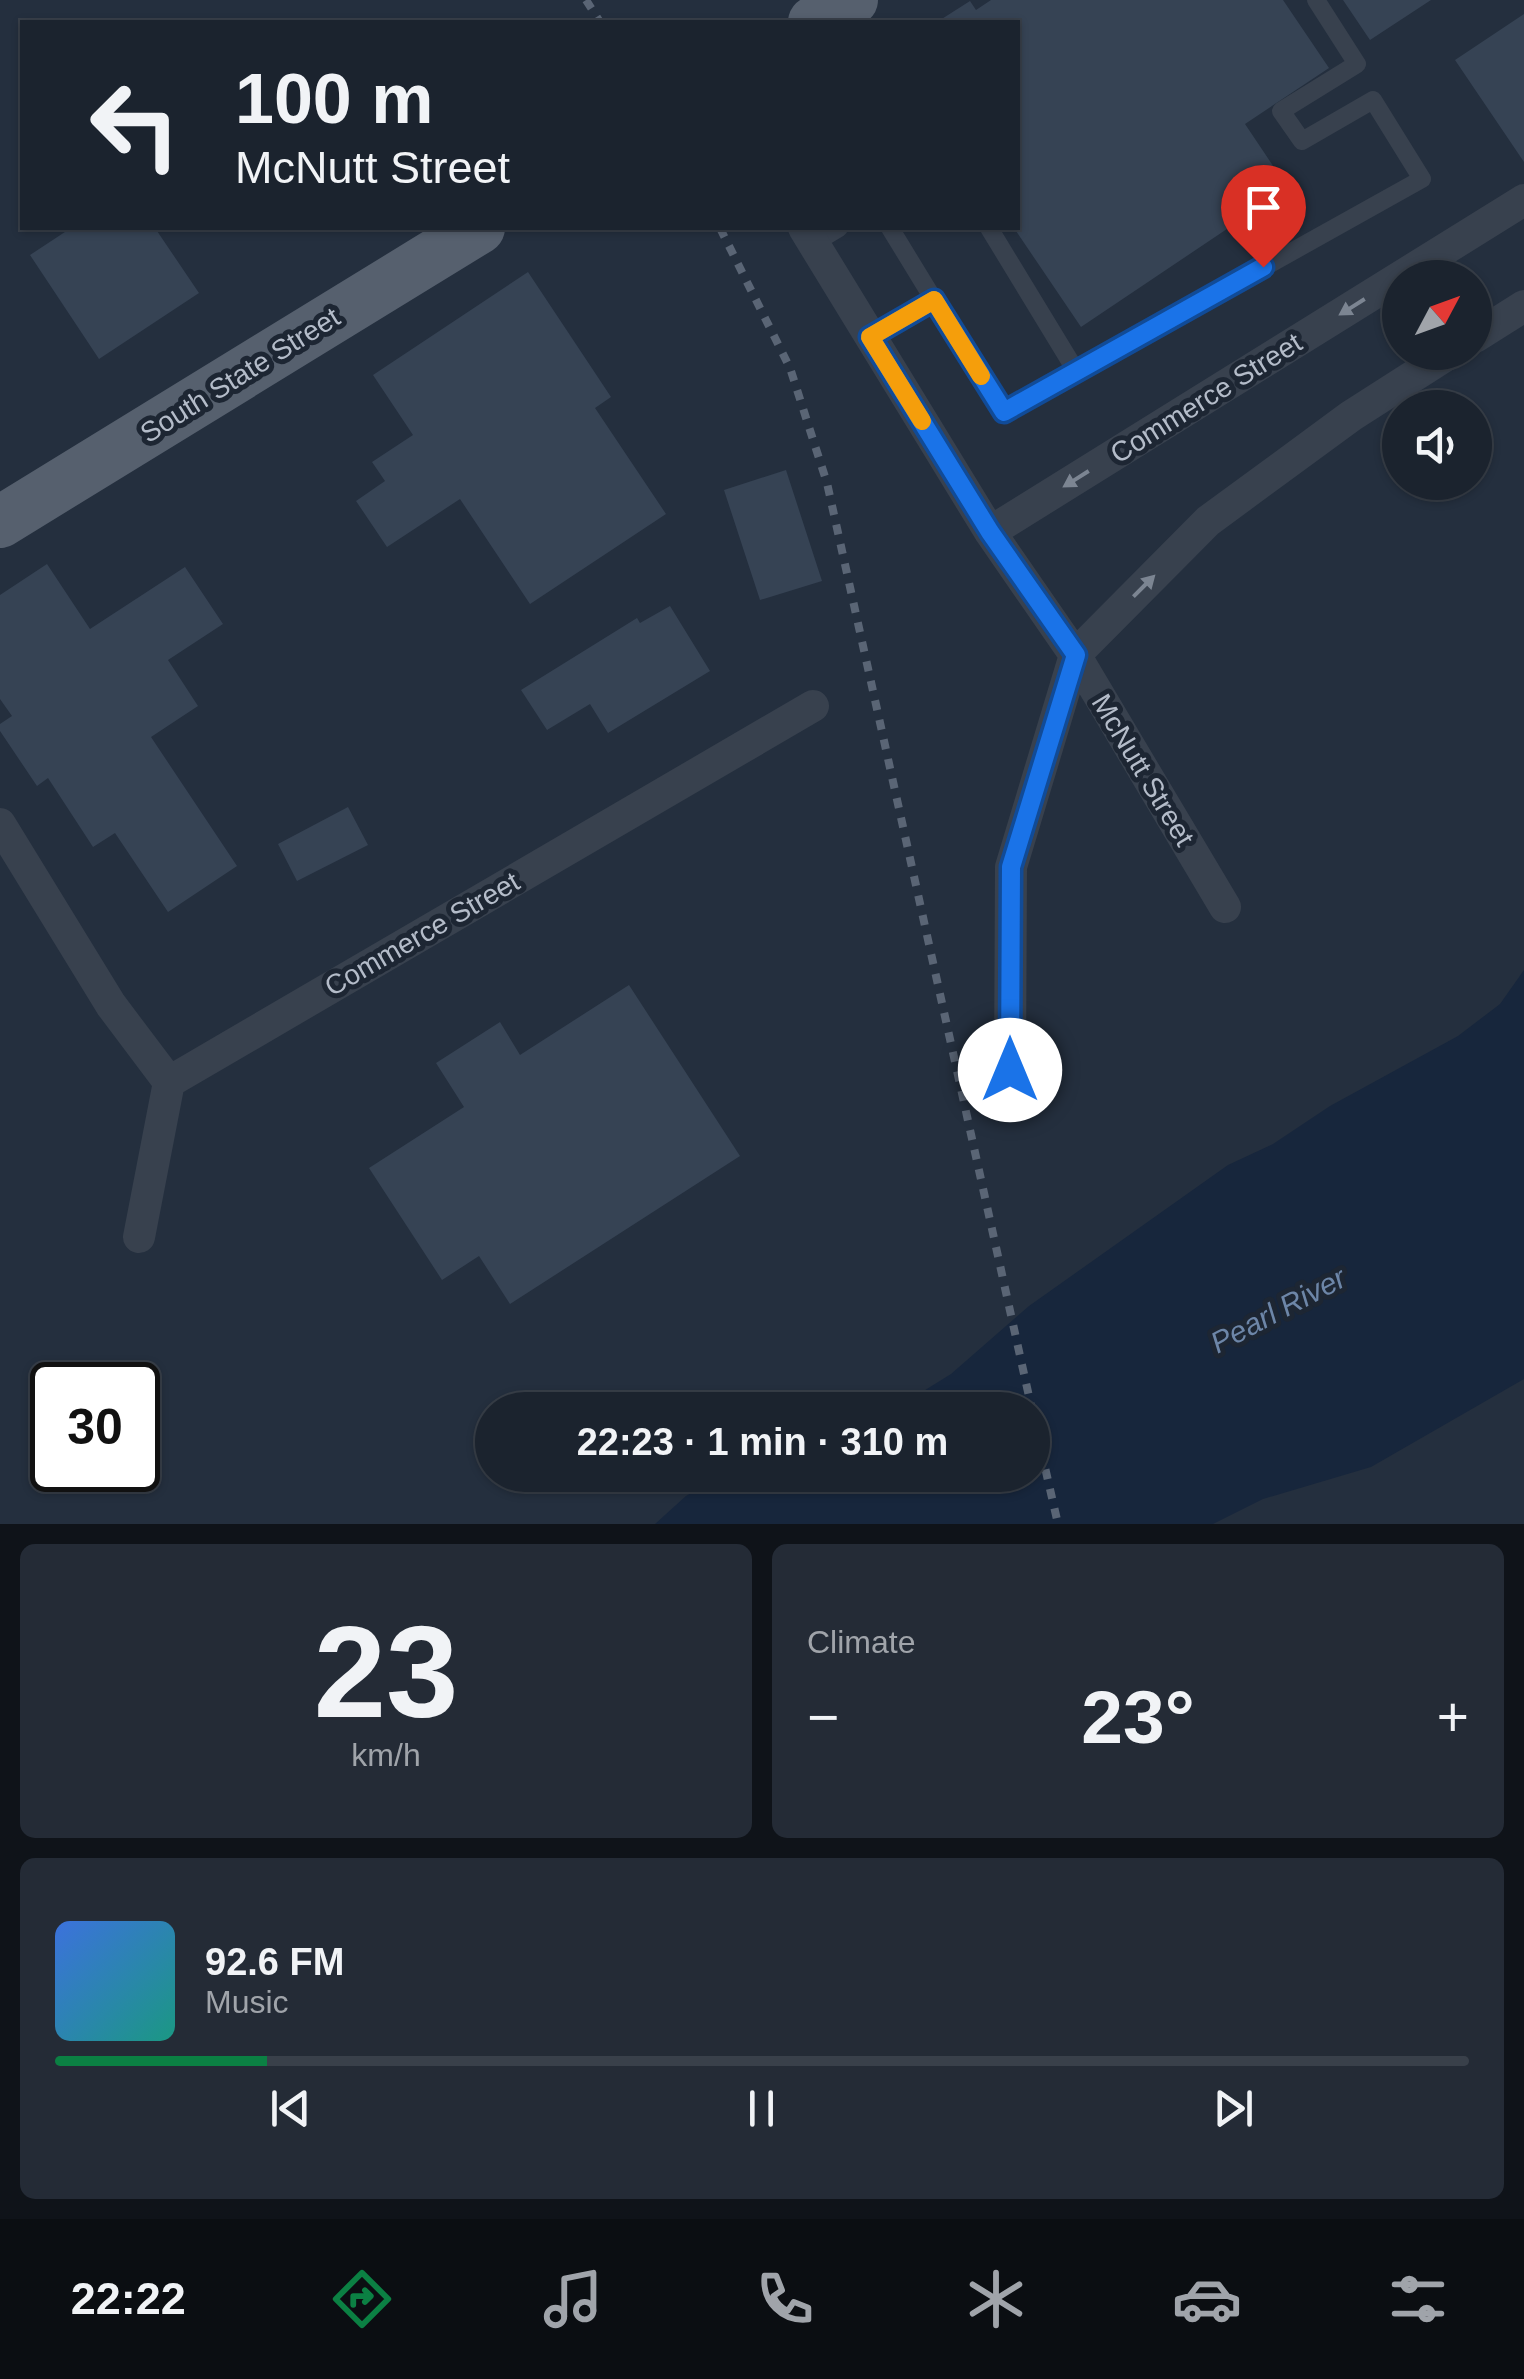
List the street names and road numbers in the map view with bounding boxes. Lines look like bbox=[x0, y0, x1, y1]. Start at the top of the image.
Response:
street label: South State Street bbox=[135, 301, 345, 449]
street label: Commerce Street bbox=[1105, 327, 1307, 469]
street label: McNutt Street bbox=[1086, 689, 1200, 852]
street label: Commerce Street bbox=[319, 866, 525, 1002]

